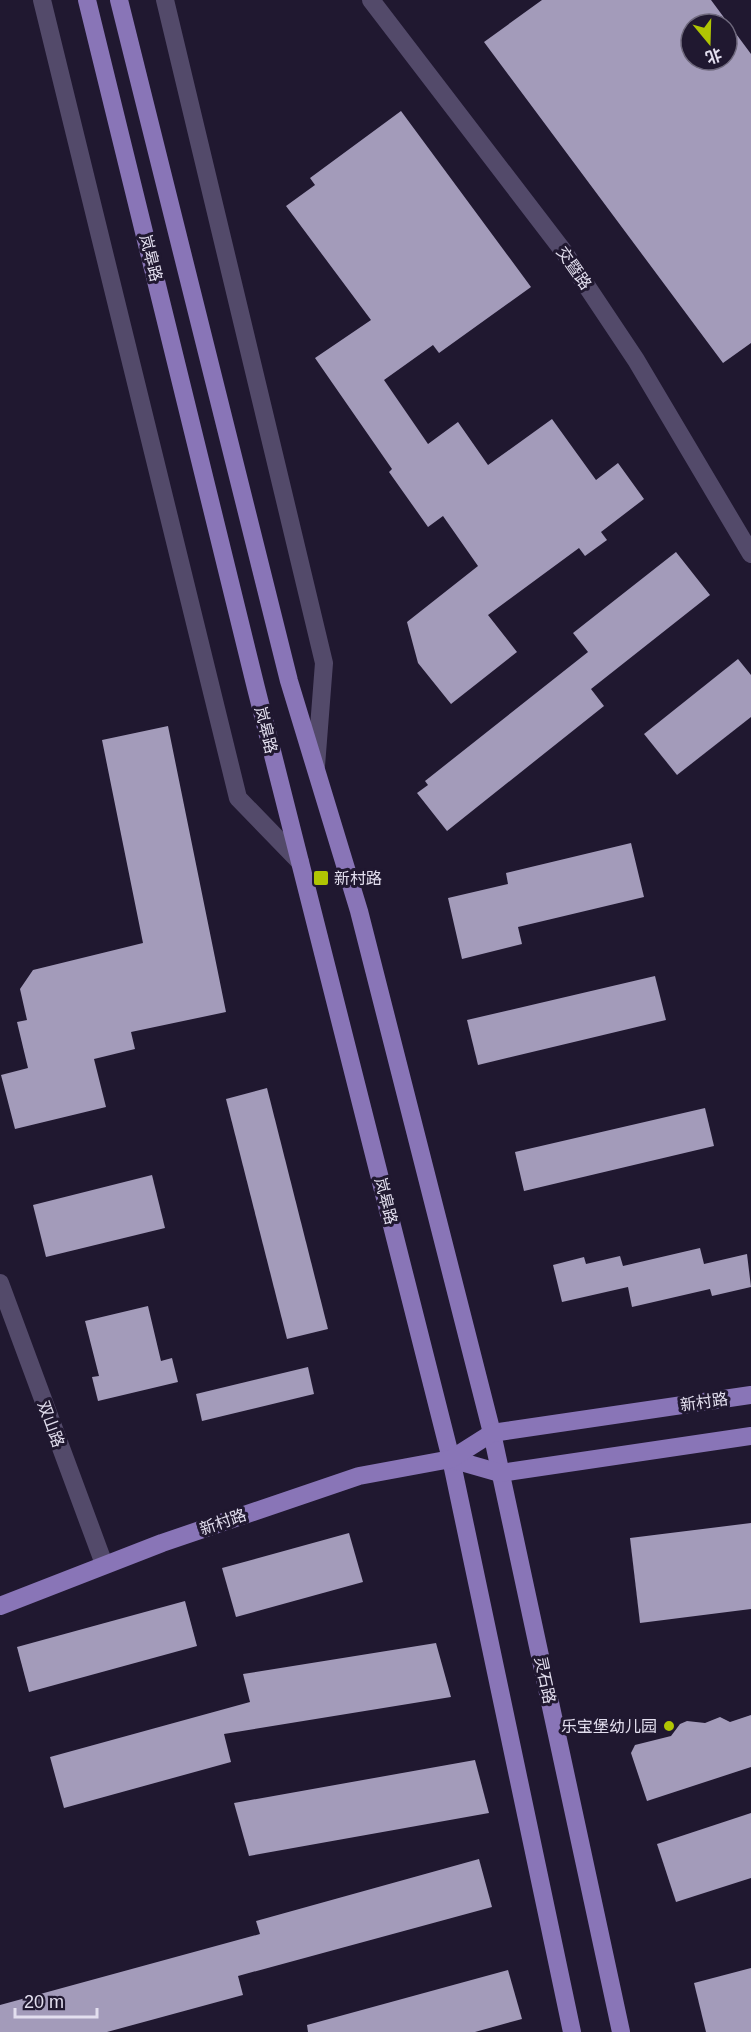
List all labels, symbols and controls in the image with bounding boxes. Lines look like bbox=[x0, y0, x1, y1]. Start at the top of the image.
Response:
north arrow bbox=[679, 12, 739, 72]
text: 北 bbox=[703, 45, 724, 66]
street label: 岚皋路 bbox=[137, 233, 165, 283]
street label: 交暨路 bbox=[553, 243, 595, 293]
street label: 岚皋路 bbox=[252, 705, 280, 755]
marker: 新村路 bbox=[312, 869, 330, 887]
place label: 新村路 bbox=[334, 870, 382, 887]
street label: 岚皋路 bbox=[372, 1176, 400, 1226]
street label: 新村路 bbox=[679, 1390, 729, 1414]
street label: 双山路 bbox=[35, 1399, 67, 1449]
street label: 新村路 bbox=[198, 1506, 248, 1538]
street label: 灵石路 bbox=[532, 1655, 558, 1705]
place label: 乐宝堡幼儿园 bbox=[561, 1718, 657, 1735]
marker: 乐宝堡幼儿园 bbox=[662, 1719, 676, 1733]
scale bar bbox=[15, 1981, 98, 2019]
text: 20 m bbox=[24, 1992, 64, 2012]

